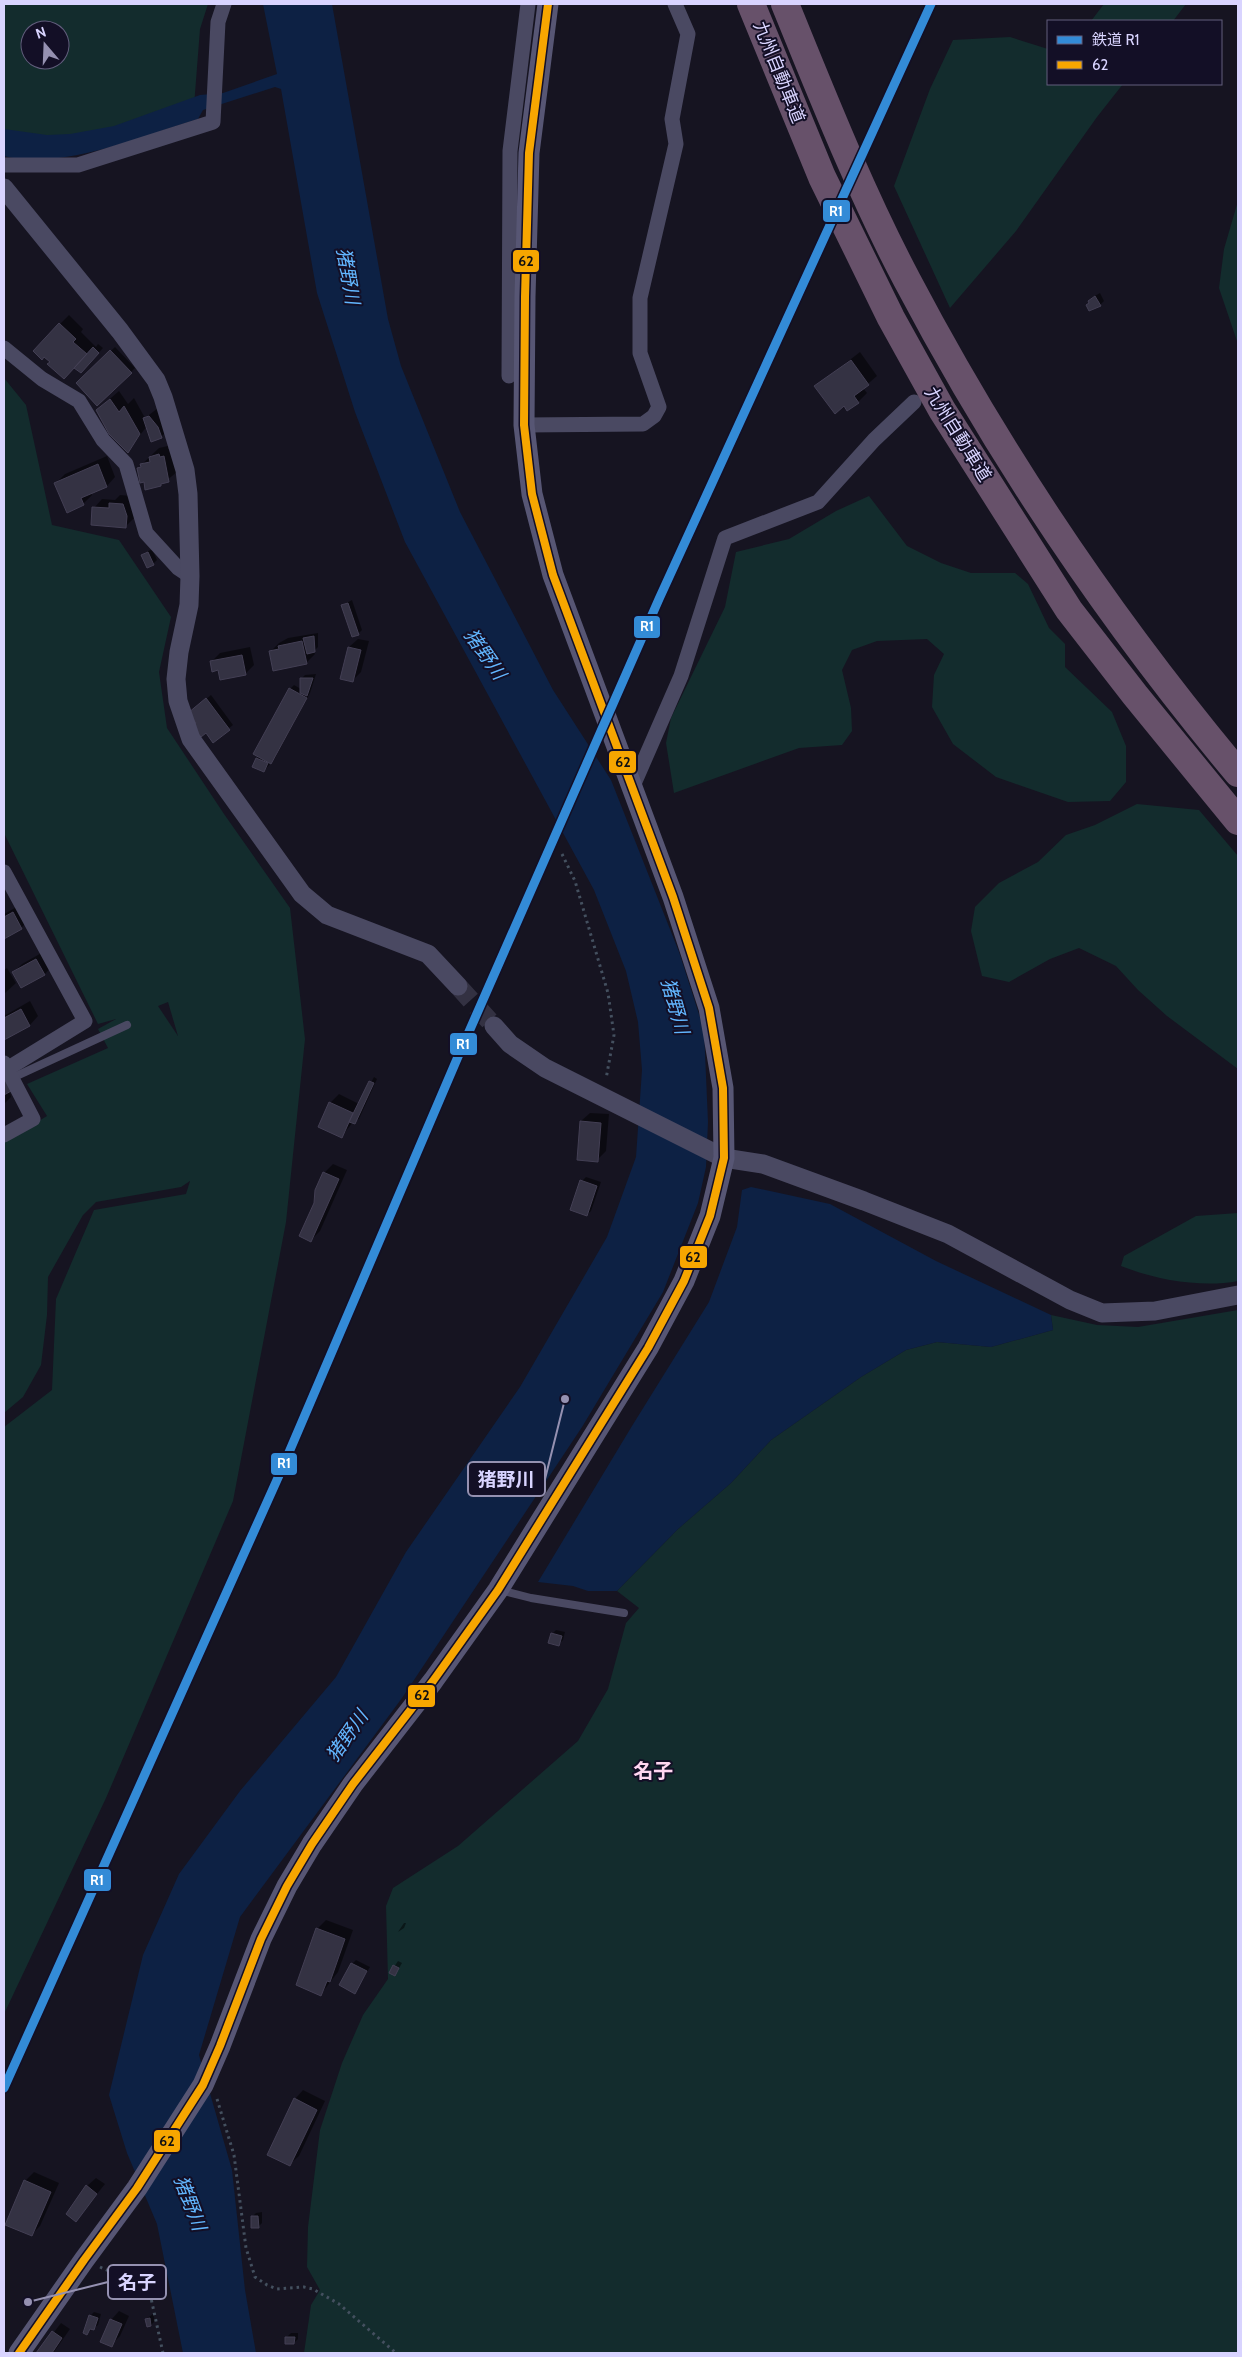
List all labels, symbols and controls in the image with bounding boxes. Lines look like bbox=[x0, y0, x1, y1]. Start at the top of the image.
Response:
street label: 九州自動車道 bbox=[749, 18, 809, 126]
north arrow bbox=[20, 20, 70, 70]
legend bbox=[1047, 20, 1222, 85]
text: N bbox=[33, 23, 48, 43]
text: 鉄道 R1 bbox=[1092, 31, 1139, 49]
text: 62 bbox=[1092, 56, 1109, 74]
line badge: R1 bbox=[822, 199, 851, 223]
text: R1 bbox=[829, 202, 843, 220]
water label: 猪野川 bbox=[332, 246, 365, 308]
line badge: 62 bbox=[512, 249, 540, 273]
text: 62 bbox=[518, 252, 534, 270]
street label: 九州自動車道 bbox=[920, 382, 996, 486]
line badge: R1 bbox=[633, 615, 661, 639]
text: R1 bbox=[640, 617, 654, 635]
water label: 猪野川 bbox=[459, 624, 512, 686]
line badge: 62 bbox=[608, 750, 637, 774]
text: 62 bbox=[615, 753, 631, 771]
water label: 猪野川 bbox=[656, 975, 694, 1038]
line badge: R1 bbox=[449, 1032, 478, 1056]
text: R1 bbox=[456, 1035, 470, 1053]
line badge: 62 bbox=[679, 1245, 708, 1269]
text: 62 bbox=[685, 1248, 701, 1266]
line badge: R1 bbox=[270, 1452, 298, 1476]
text: R1 bbox=[277, 1454, 291, 1472]
callout: 猪野川 bbox=[468, 1462, 545, 1496]
text: 猪野川 bbox=[477, 1468, 535, 1491]
line badge: 62 bbox=[407, 1684, 436, 1708]
text: 62 bbox=[414, 1686, 430, 1704]
water label: 猪野川 bbox=[321, 1704, 374, 1766]
district label: 名子 bbox=[633, 1759, 673, 1783]
line badge: R1 bbox=[83, 1868, 112, 1892]
text: R1 bbox=[90, 1871, 104, 1889]
line badge: 62 bbox=[153, 2129, 181, 2153]
text: 62 bbox=[159, 2132, 175, 2150]
water label: 猪野川 bbox=[169, 2172, 212, 2236]
callout: 名子 bbox=[108, 2265, 166, 2299]
text: 名子 bbox=[118, 2271, 156, 2294]

